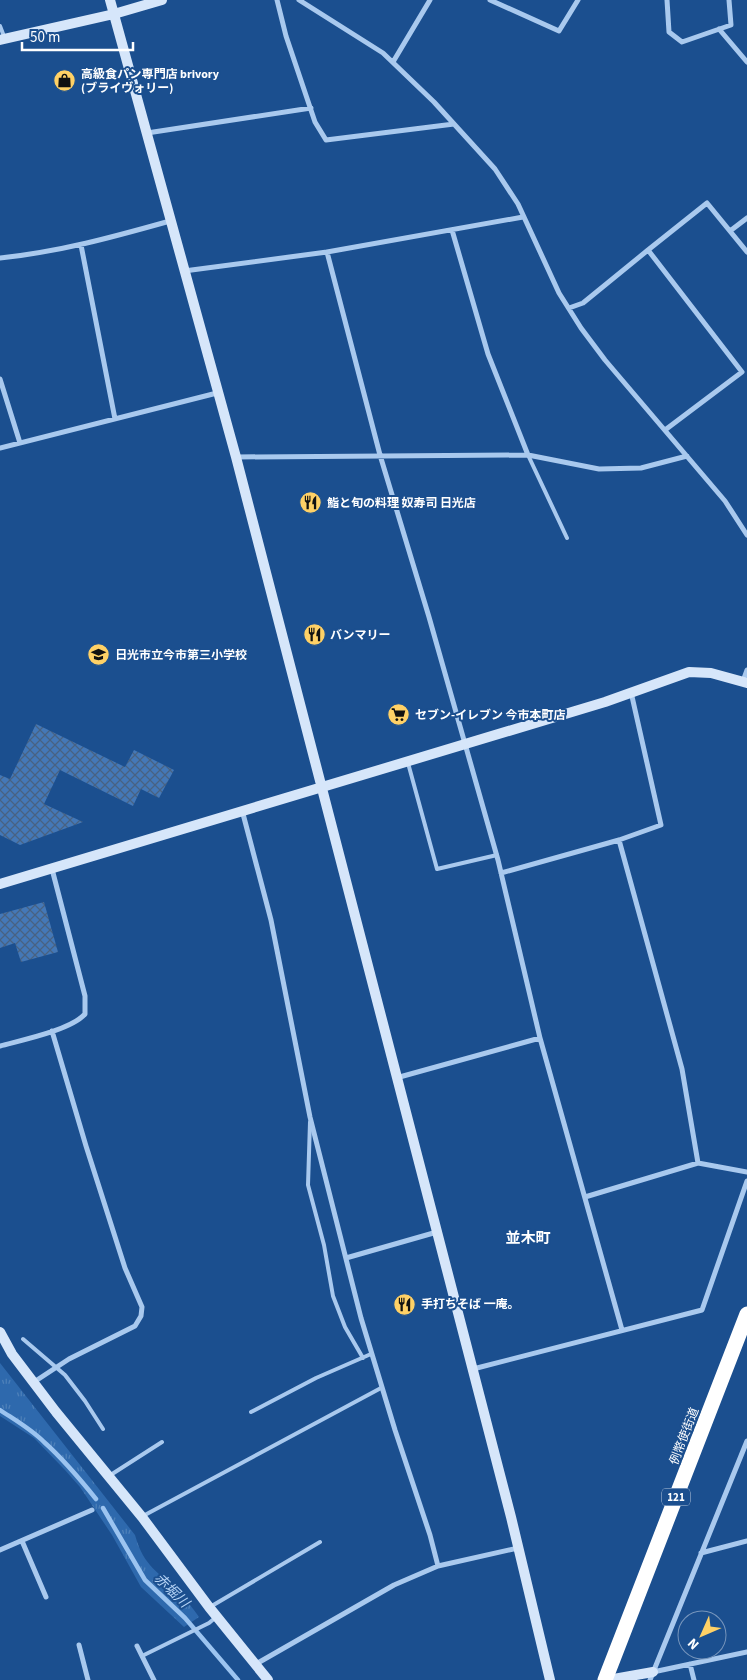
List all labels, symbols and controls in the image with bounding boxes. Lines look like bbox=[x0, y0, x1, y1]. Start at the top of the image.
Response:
scale bar bbox=[22, 20, 134, 52]
text: 50 m bbox=[30, 27, 60, 48]
place label: 高級食パン専門店 brivory (ブライヴォリー) bbox=[81, 66, 220, 97]
shop icon: 高級食パン専門店 brivory (ブライヴォリー) bbox=[53, 69, 77, 93]
restaurant icon: 鮨と旬の料理 奴寿司 日光店 bbox=[299, 491, 323, 515]
place label: 鮨と旬の料理 奴寿司 日光店 bbox=[327, 495, 476, 512]
restaurant icon: バンマリー bbox=[302, 623, 326, 647]
place label: バンマリー bbox=[330, 627, 391, 644]
school or university icon: 日光市立今市第三小学校 bbox=[87, 643, 111, 667]
place label: 日光市立今市第三小学校 bbox=[115, 647, 247, 664]
supermarket icon: セブン-イレブン 今市本町店 bbox=[387, 703, 411, 727]
place label: セブン-イレブン 今市本町店 bbox=[415, 707, 565, 724]
district label: 並木町 bbox=[505, 1228, 551, 1249]
restaurant icon: 手打ちそば 一庵。 bbox=[393, 1292, 417, 1316]
place label: 手打ちそば 一庵。 bbox=[421, 1296, 519, 1313]
street label: 例幣使街道 bbox=[666, 1405, 703, 1467]
road number: 121 bbox=[662, 1488, 690, 1505]
water label: 赤堀川 bbox=[149, 1569, 195, 1614]
north arrow bbox=[677, 1610, 727, 1660]
text: N bbox=[683, 1633, 704, 1654]

